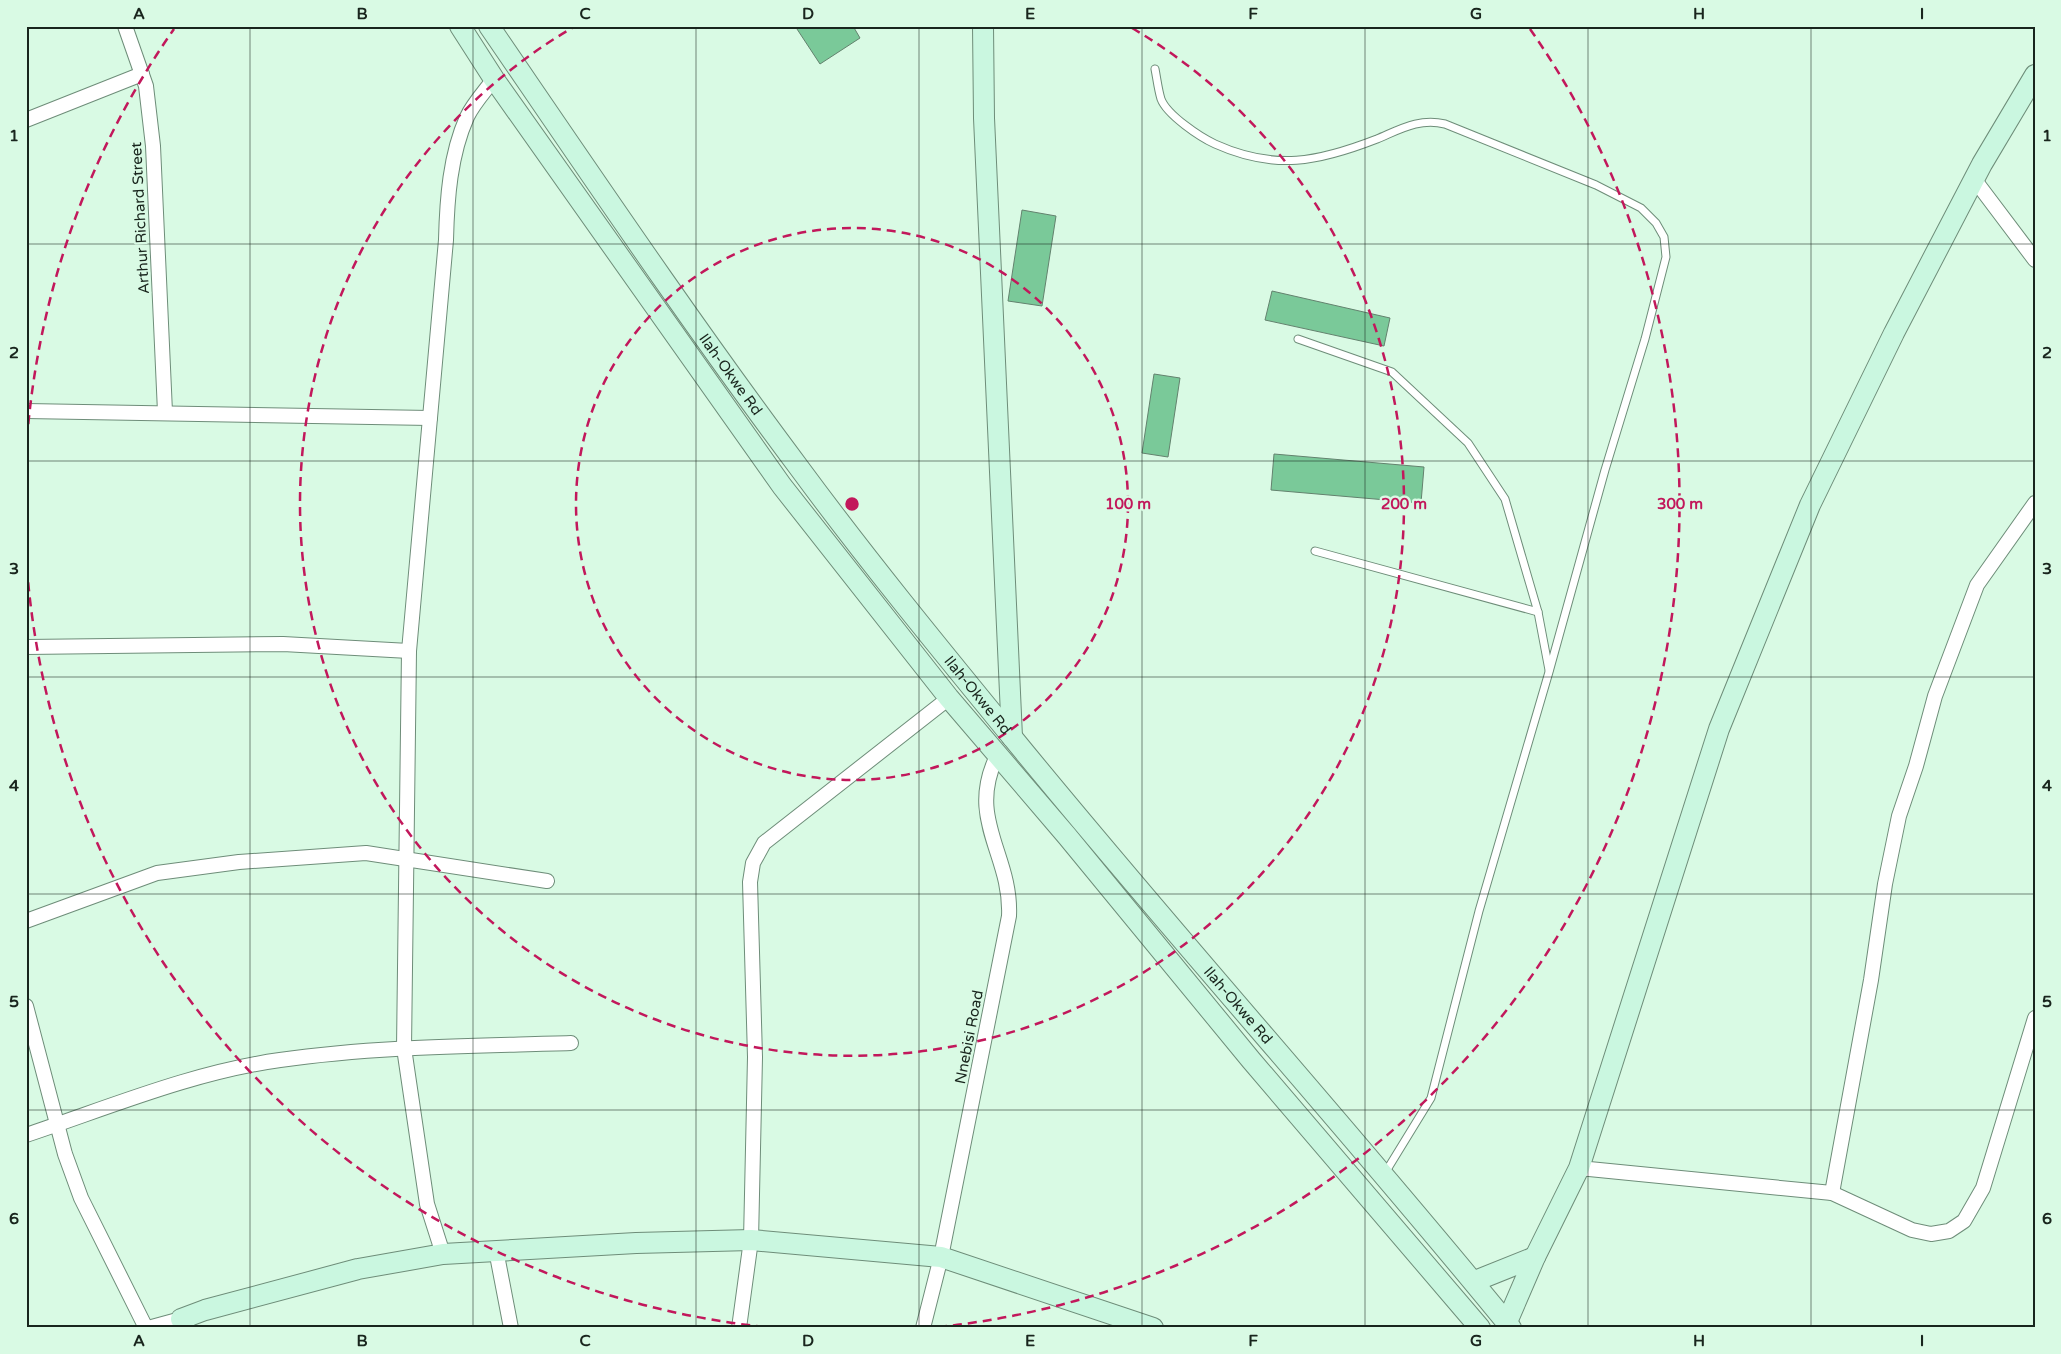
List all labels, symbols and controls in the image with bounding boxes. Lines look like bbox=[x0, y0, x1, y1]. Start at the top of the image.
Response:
text: A bbox=[133, 4, 145, 24]
text: B bbox=[356, 4, 368, 24]
text: C bbox=[579, 4, 591, 24]
text: D bbox=[802, 4, 814, 24]
text: E bbox=[1025, 4, 1035, 24]
text: F bbox=[1248, 4, 1258, 24]
text: G bbox=[1470, 4, 1482, 24]
text: H bbox=[1693, 4, 1705, 24]
text: I bbox=[1920, 4, 1924, 24]
text: 1 bbox=[9, 126, 19, 146]
text: 1 bbox=[2042, 126, 2052, 146]
street label: Arthur Richard Street bbox=[127, 141, 153, 294]
street label: Ilah-Okwe Rd bbox=[695, 330, 766, 419]
text: 2 bbox=[9, 343, 19, 363]
text: 2 bbox=[2042, 343, 2052, 363]
centre of rings bbox=[843, 495, 861, 513]
text: 100 m bbox=[1105, 495, 1151, 513]
text: 200 m bbox=[1381, 495, 1427, 513]
text: 300 m bbox=[1657, 495, 1703, 513]
text: 3 bbox=[9, 559, 19, 579]
text: 3 bbox=[2042, 559, 2052, 579]
street label: Ilah-Okwe Rd bbox=[940, 652, 1015, 738]
text: 4 bbox=[9, 776, 19, 796]
text: 4 bbox=[2042, 776, 2052, 796]
street label: Ilah-Okwe Rd bbox=[1200, 963, 1276, 1048]
street label: Nnebisi Road bbox=[951, 989, 987, 1085]
text: 5 bbox=[9, 992, 19, 1012]
text: 5 bbox=[2042, 992, 2052, 1012]
text: 6 bbox=[9, 1209, 19, 1229]
text: 6 bbox=[2042, 1209, 2052, 1229]
text: A bbox=[133, 1331, 145, 1351]
text: B bbox=[356, 1331, 368, 1351]
text: C bbox=[579, 1331, 591, 1351]
text: D bbox=[802, 1331, 814, 1351]
text: E bbox=[1025, 1331, 1035, 1351]
text: F bbox=[1248, 1331, 1258, 1351]
text: G bbox=[1470, 1331, 1482, 1351]
text: H bbox=[1693, 1331, 1705, 1351]
text: I bbox=[1920, 1331, 1924, 1351]

